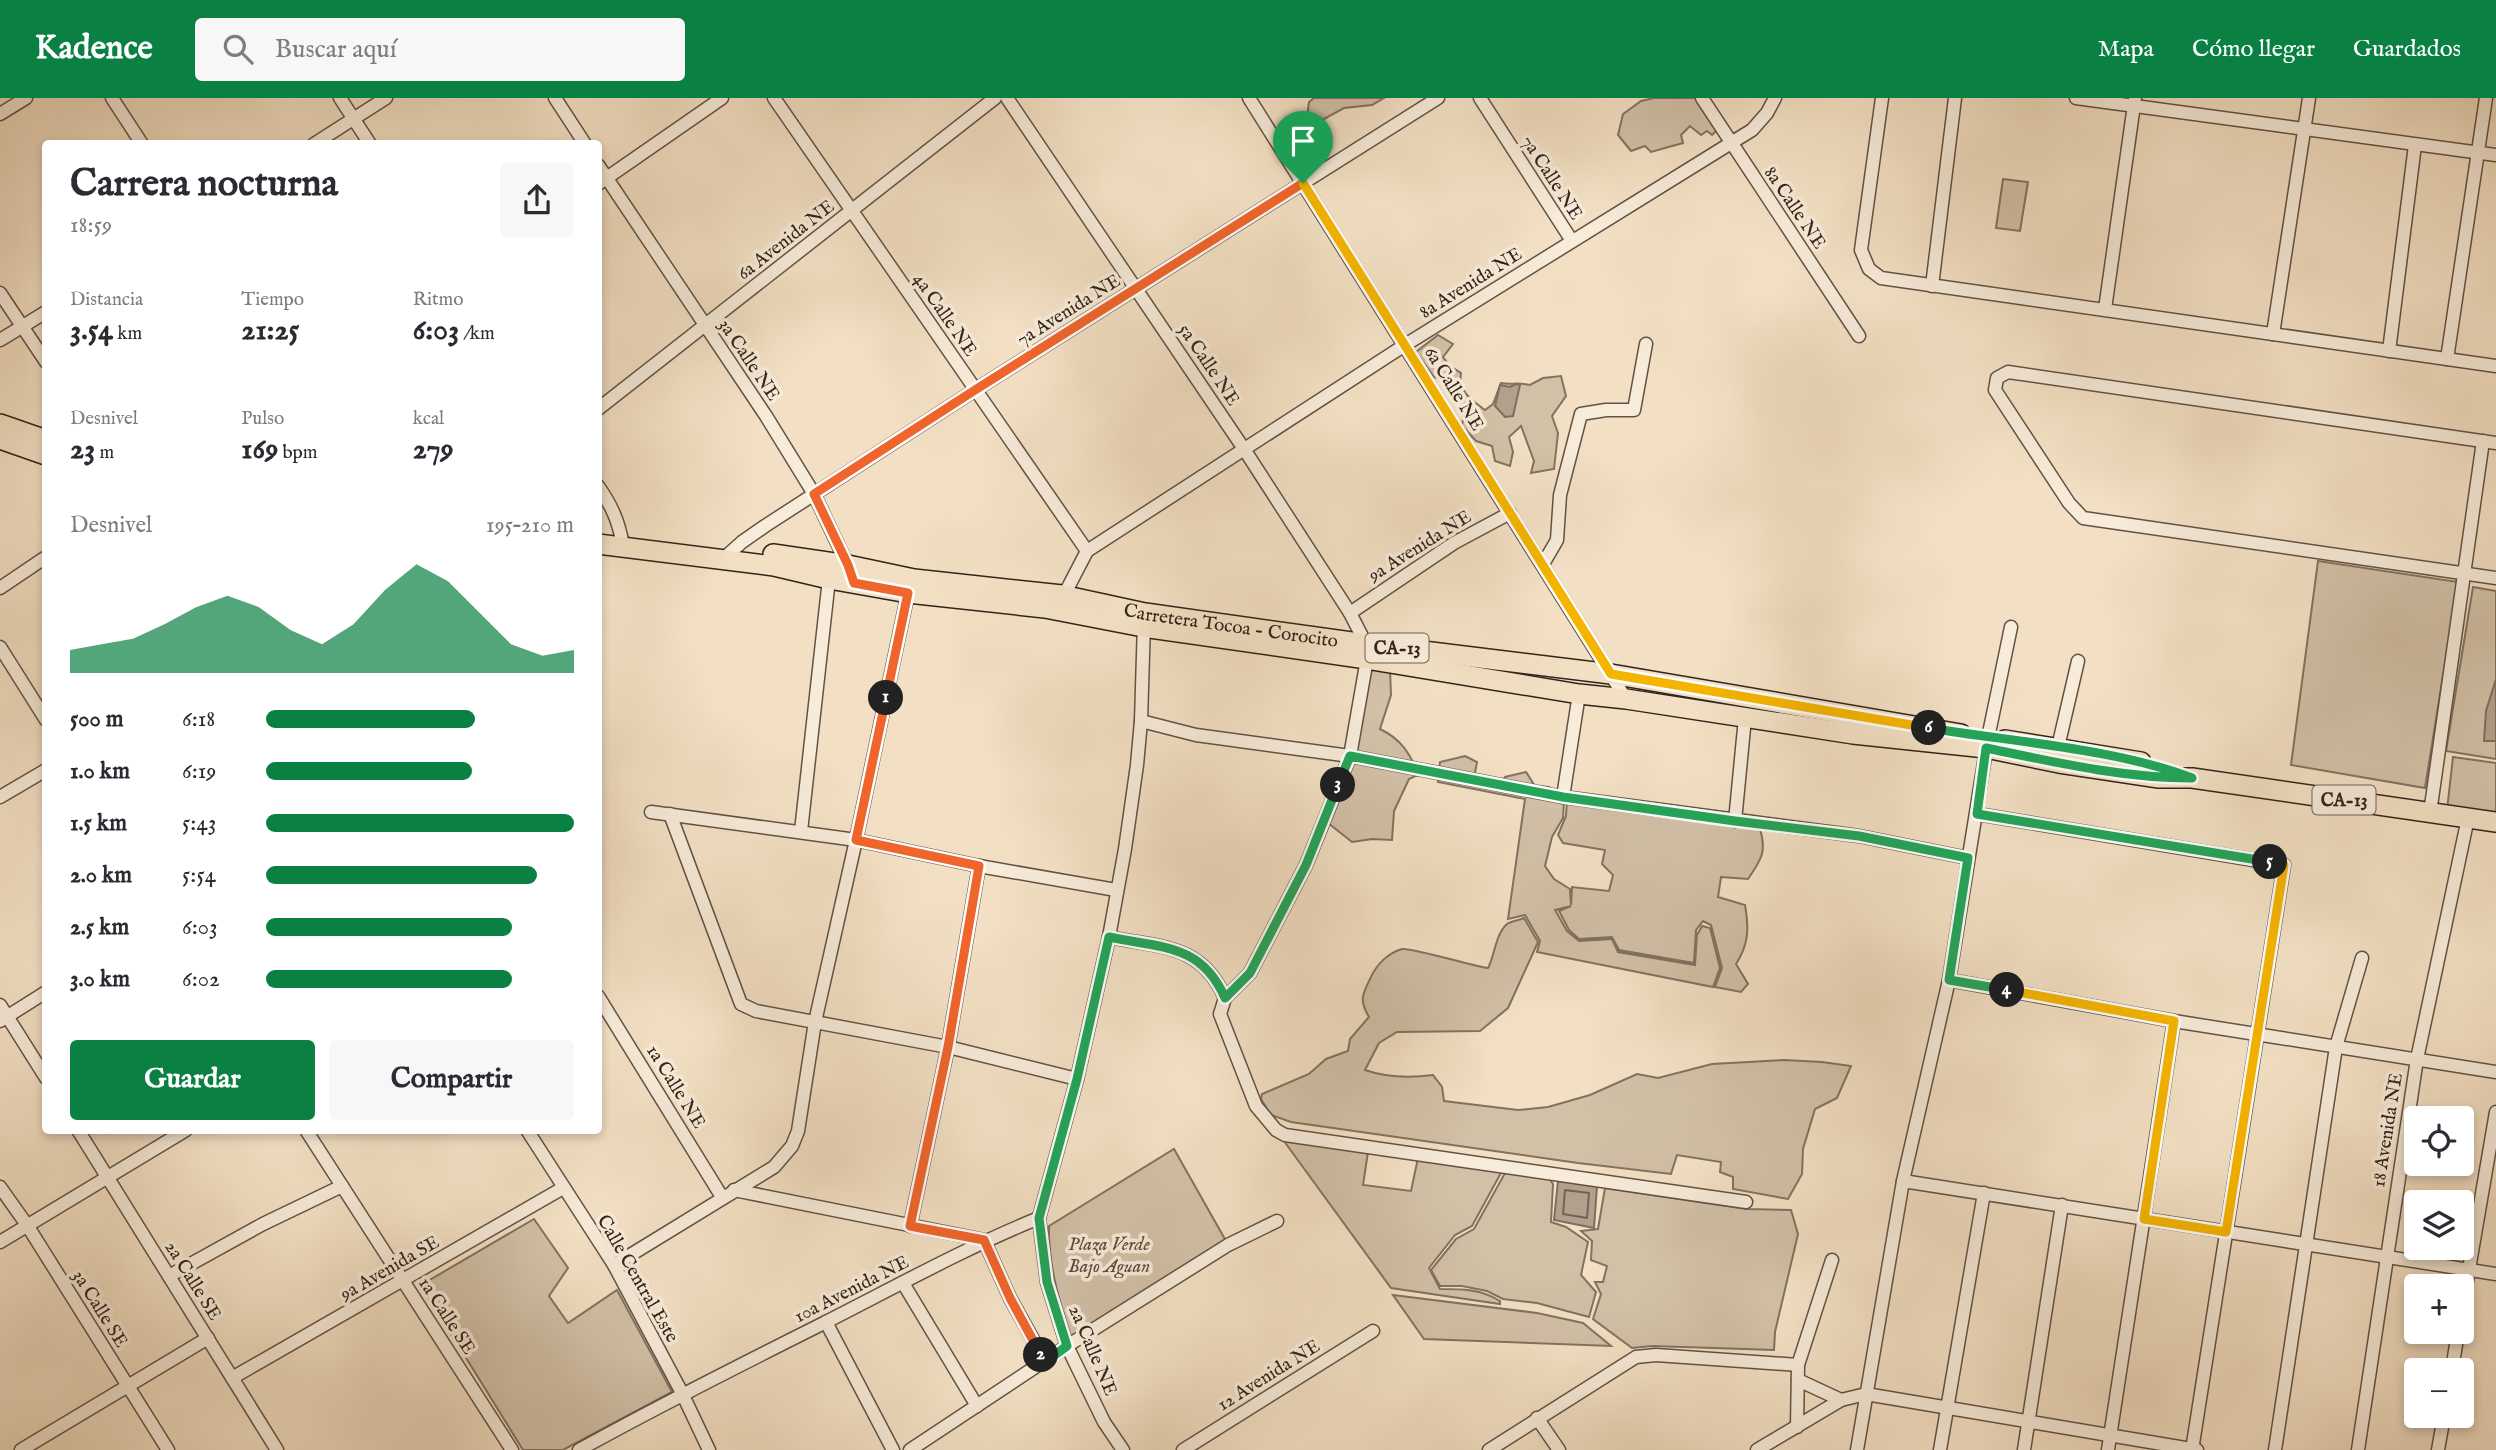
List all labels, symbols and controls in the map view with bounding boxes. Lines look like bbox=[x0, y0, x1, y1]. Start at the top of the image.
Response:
search box bbox=[195, 18, 685, 81]
text: Kadence bbox=[35, 28, 153, 70]
icon: search bbox=[219, 30, 257, 68]
text: Buscar aquí bbox=[275, 33, 397, 66]
text: Mapa bbox=[2098, 34, 2154, 65]
text: Cómo llegar bbox=[2192, 34, 2315, 65]
text: Guardados bbox=[2353, 34, 2461, 65]
pin bbox=[1273, 111, 1333, 183]
icon: arrive bbox=[1284, 122, 1322, 160]
street label: 7a Calle NE bbox=[1515, 131, 1587, 225]
text: Carrera nocturna bbox=[70, 161, 338, 209]
street label: 8a Calle NE bbox=[1758, 162, 1831, 254]
button: share bbox=[500, 163, 574, 237]
street label: 6a Avenida NE bbox=[733, 195, 840, 286]
text: 18:59 bbox=[70, 211, 112, 240]
street label: 8a Avenida NE bbox=[1415, 243, 1527, 325]
street label: 4a Calle NE bbox=[907, 269, 982, 361]
street label: 7a Avenida NE bbox=[1013, 269, 1125, 352]
text: Distancia bbox=[70, 288, 143, 312]
text: Tiempo bbox=[241, 288, 304, 312]
text: Ritmo bbox=[413, 288, 463, 312]
text: 3.54 bbox=[70, 312, 113, 350]
text: 21:25 bbox=[241, 312, 299, 350]
text: 6:03 bbox=[413, 312, 459, 350]
street label: 3a Calle NE bbox=[712, 314, 785, 406]
street label: 5a Calle NE bbox=[1172, 320, 1245, 411]
text: km bbox=[113, 322, 142, 346]
text: /km bbox=[459, 322, 495, 346]
street label: 6a Calle NE bbox=[1418, 342, 1489, 436]
text: Desnivel bbox=[70, 407, 138, 431]
text: Pulso bbox=[241, 407, 284, 431]
text: kcal bbox=[413, 407, 444, 431]
text: 23 bbox=[70, 431, 95, 469]
text: 169 bbox=[241, 431, 278, 469]
text: 279 bbox=[413, 431, 454, 469]
text: m bbox=[95, 441, 114, 465]
text: bpm bbox=[278, 441, 318, 465]
street label: 9a Avenida NE bbox=[1363, 505, 1476, 588]
text: Desnivel bbox=[70, 511, 152, 540]
text: 195–210 m bbox=[486, 511, 574, 540]
street label: Carretera Tocoa - Corocito bbox=[1121, 599, 1340, 654]
road number: CA-13 bbox=[1366, 634, 1428, 662]
pin: 1 bbox=[868, 680, 903, 716]
text: 1 bbox=[882, 685, 889, 709]
text: 500 m bbox=[70, 705, 124, 734]
text: 6:18 bbox=[182, 705, 215, 734]
pin: 6 bbox=[1912, 710, 1946, 746]
text: 6 bbox=[1924, 715, 1933, 739]
text: 1.0 km bbox=[70, 757, 130, 786]
text: 6:19 bbox=[182, 757, 216, 786]
pin: 3 bbox=[1320, 768, 1356, 802]
text: 3 bbox=[1334, 772, 1341, 796]
road number: CA-13 bbox=[2312, 786, 2376, 814]
text: 1.5 km bbox=[70, 809, 127, 838]
text: 5:43 bbox=[182, 809, 216, 838]
pin: 5 bbox=[2252, 844, 2288, 880]
text: 5 bbox=[2266, 849, 2273, 873]
text: 2.0 km bbox=[70, 861, 132, 890]
text: 5:54 bbox=[182, 861, 216, 890]
text: 2.5 km bbox=[70, 913, 129, 942]
text: 6:03 bbox=[182, 913, 218, 942]
text: 3.0 km bbox=[70, 965, 130, 994]
text: 6:02 bbox=[182, 965, 220, 994]
pin: 4 bbox=[1990, 972, 2024, 1008]
text: 4 bbox=[2002, 977, 2011, 1001]
button: Guardar bbox=[70, 1040, 315, 1120]
button: Compartir bbox=[329, 1040, 574, 1120]
street label: 1a Calle NE bbox=[640, 1041, 710, 1133]
street label: 18 Avenida NE bbox=[2367, 1071, 2409, 1189]
map controls bbox=[2404, 1106, 2474, 1428]
button: locate bbox=[2404, 1106, 2474, 1176]
button: layers bbox=[2404, 1190, 2474, 1260]
street label: Calle Central Este bbox=[591, 1211, 684, 1347]
street label: 9a Avenida SE bbox=[335, 1231, 444, 1307]
park label: Plaza Verde Bajo Aguan bbox=[1068, 1233, 1150, 1279]
street label: 2a Calle SE bbox=[159, 1237, 226, 1325]
street label: 10a Avenida NE bbox=[791, 1251, 913, 1329]
street label: 3a Calle SE bbox=[66, 1266, 133, 1352]
street label: 1a Calle SE bbox=[412, 1273, 480, 1359]
button: + bbox=[2404, 1274, 2474, 1344]
street label: 2a Calle NE bbox=[1062, 1302, 1122, 1400]
street label: 12 Avenida NE bbox=[1213, 1335, 1325, 1417]
pin: 2 bbox=[1024, 1338, 1058, 1372]
text: 2 bbox=[1036, 1342, 1045, 1366]
button: − bbox=[2404, 1358, 2474, 1428]

